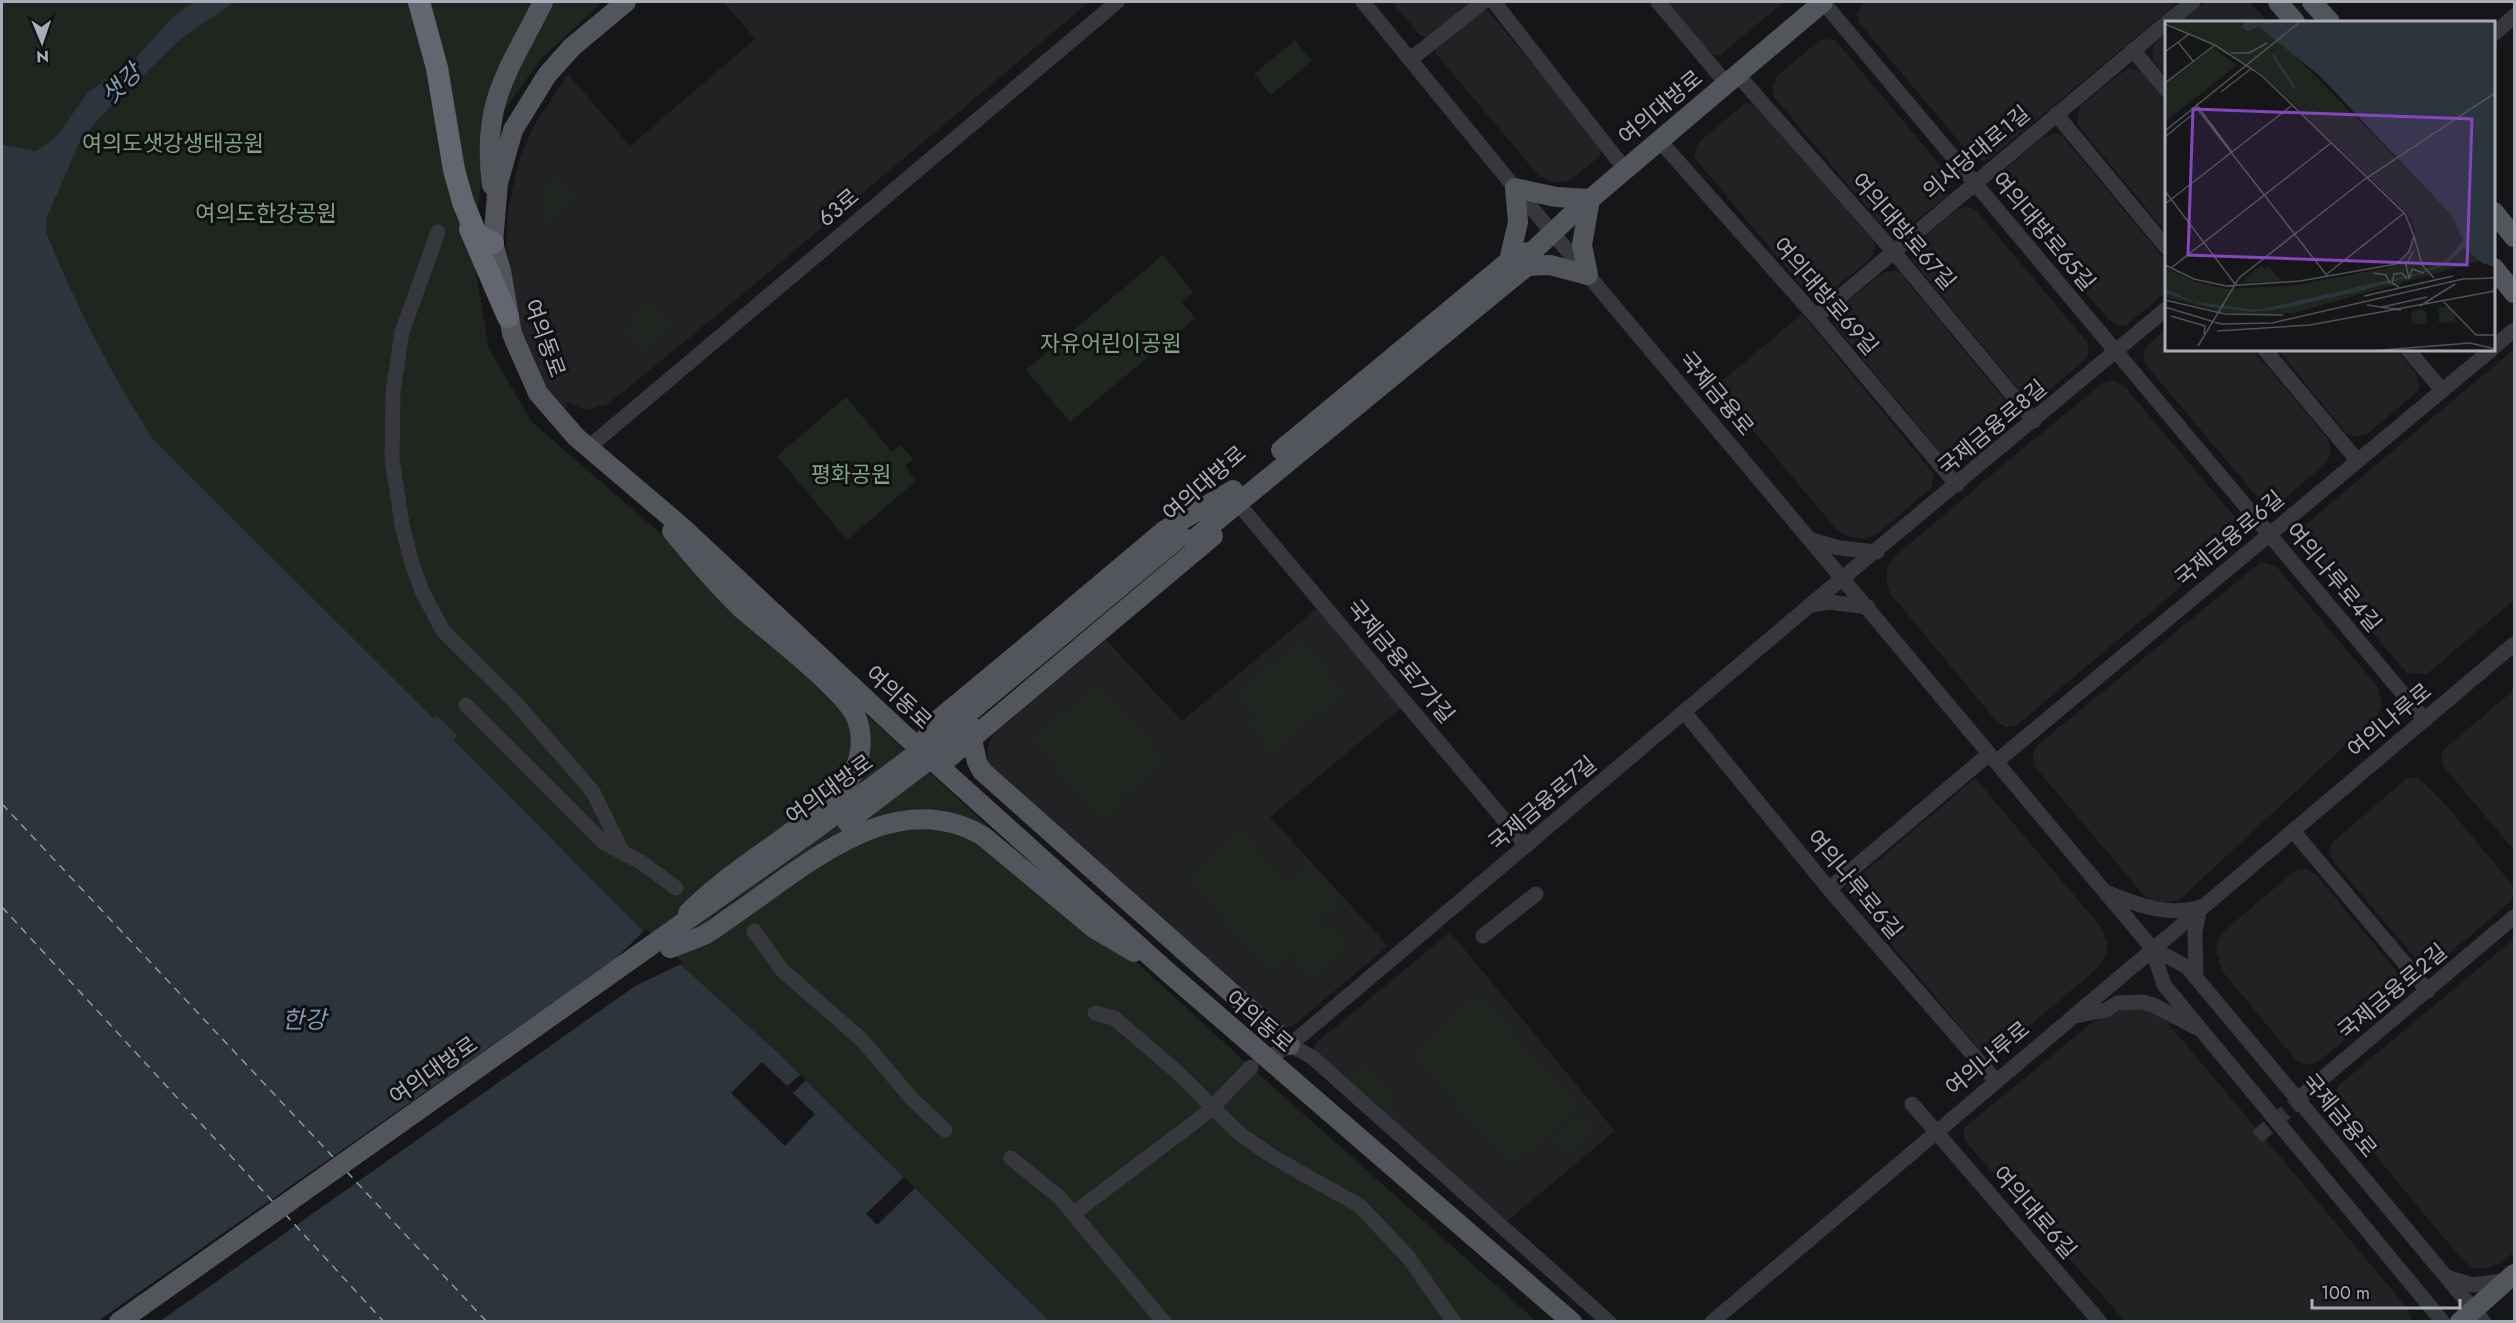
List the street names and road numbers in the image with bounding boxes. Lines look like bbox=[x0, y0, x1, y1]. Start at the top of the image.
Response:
street label: 여의대방로 bbox=[1611, 62, 1709, 152]
street label: 의사당대로1길 bbox=[1915, 98, 2037, 206]
street label: 여의대방로65길 bbox=[1985, 165, 2103, 297]
street label: 여의대방로67길 bbox=[1844, 166, 1964, 296]
street label: 63로 bbox=[811, 180, 865, 234]
street label: 여의대방로69길 bbox=[1766, 230, 1886, 362]
street label: 여의동로 bbox=[516, 294, 574, 382]
street label: 국제금융로 bbox=[1672, 344, 1762, 442]
street label: 국제금융로8길 bbox=[1931, 372, 2053, 482]
street label: 여의대방로 bbox=[1155, 438, 1253, 528]
street label: 국제금융로6길 bbox=[2167, 483, 2291, 593]
street label: 여의나루로4길 bbox=[2279, 515, 2389, 639]
street label: 국제금융로7가길 bbox=[1339, 592, 1463, 730]
street label: 여의동로 bbox=[858, 658, 940, 736]
street label: 여의나루로 bbox=[2340, 675, 2438, 765]
street label: 여의대방로 bbox=[779, 746, 879, 832]
street label: 국제금융로7길 bbox=[1481, 748, 1603, 858]
street label: 여의나루로6길 bbox=[1800, 822, 1910, 946]
street label: 국제금융로2길 bbox=[2330, 936, 2454, 1046]
street label: 여의동로 bbox=[1219, 982, 1301, 1060]
street label: 여의나루로 bbox=[1938, 1013, 2036, 1103]
street label: 여의대방로 bbox=[382, 1028, 484, 1112]
street label: 국제금융로 bbox=[2295, 1066, 2385, 1164]
street label: 여의대로6길 bbox=[1986, 1159, 2084, 1265]

